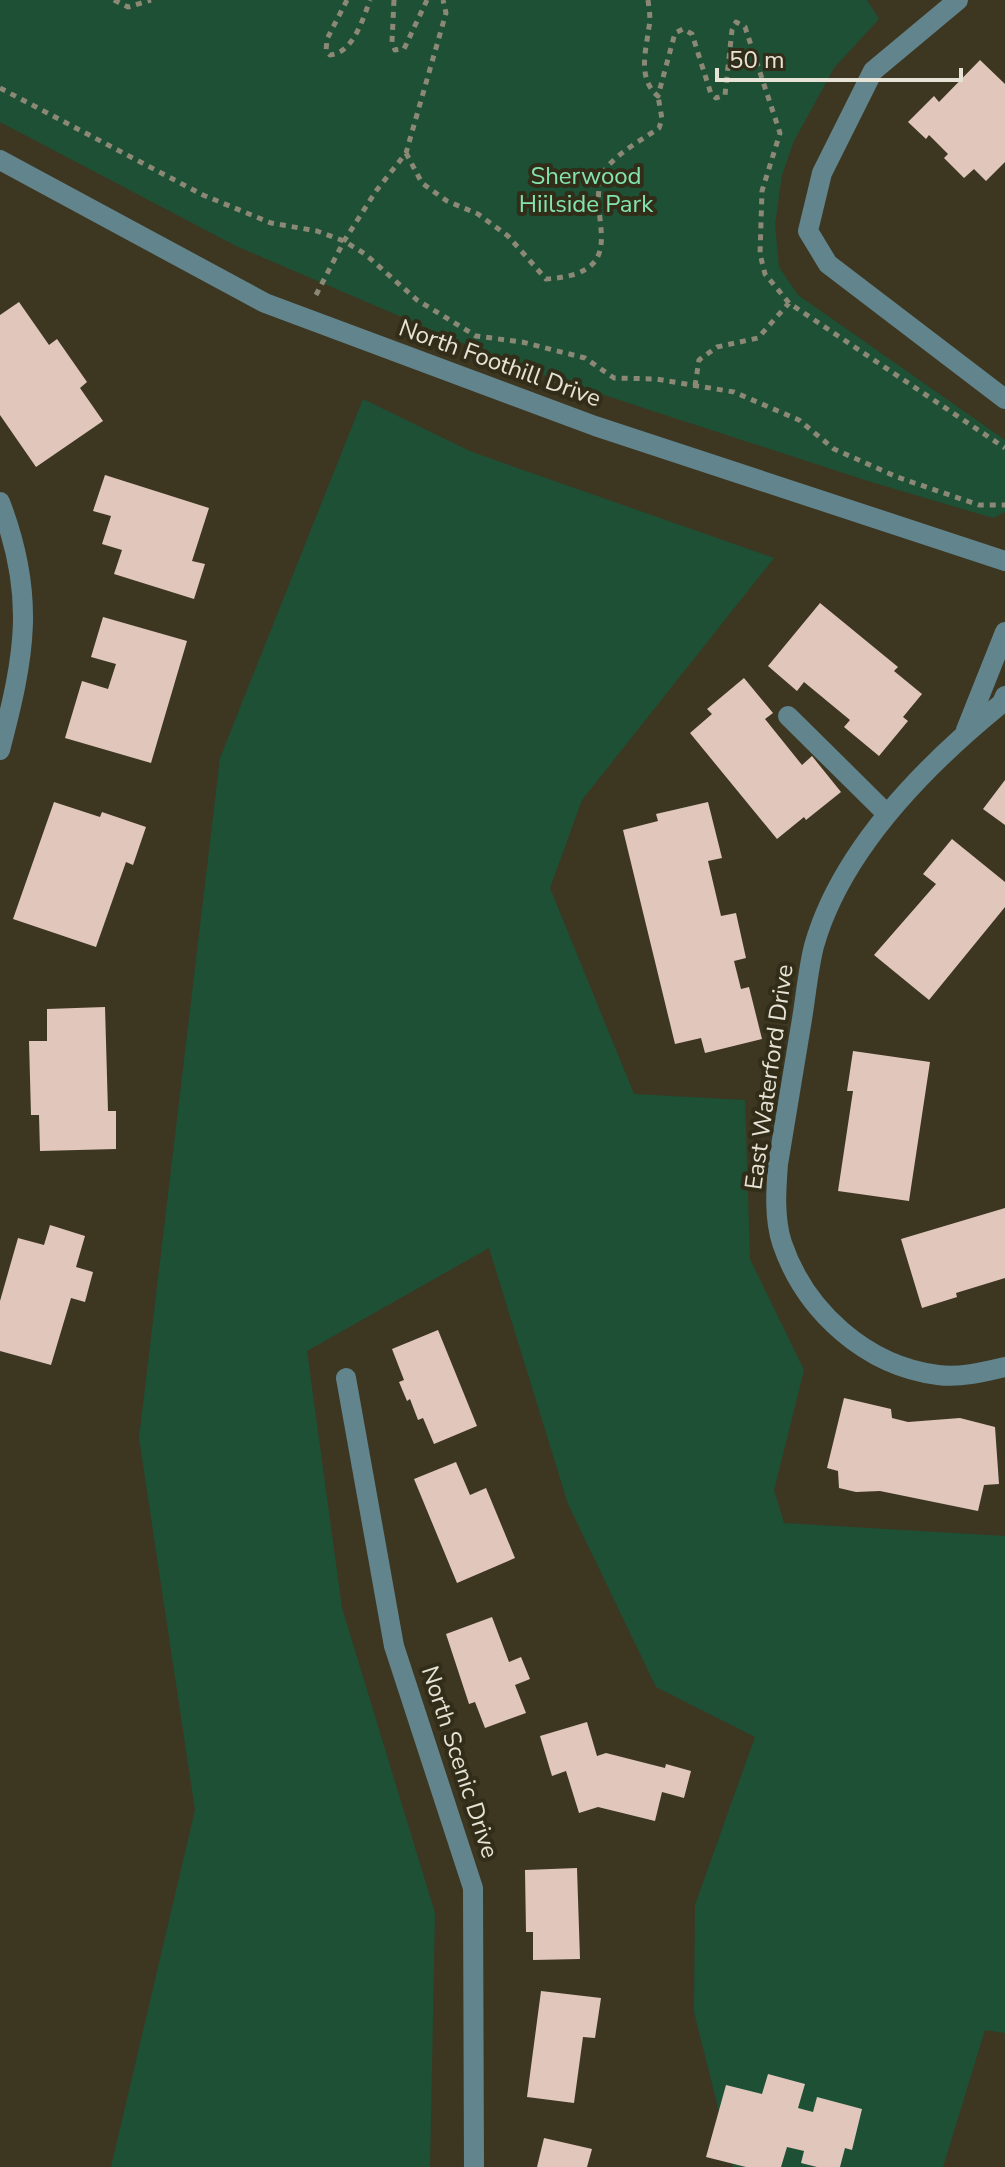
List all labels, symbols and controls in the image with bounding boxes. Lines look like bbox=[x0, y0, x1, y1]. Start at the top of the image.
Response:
scale bar bbox=[717, 32, 961, 82]
text: 50 m bbox=[729, 44, 785, 76]
park label: Sherwood Hiilside Park bbox=[519, 160, 654, 220]
street label: North Foothill Drive bbox=[395, 312, 605, 414]
street label: East Waterford Drive bbox=[737, 962, 801, 1192]
street label: North Scenic Drive bbox=[414, 1662, 506, 1862]

